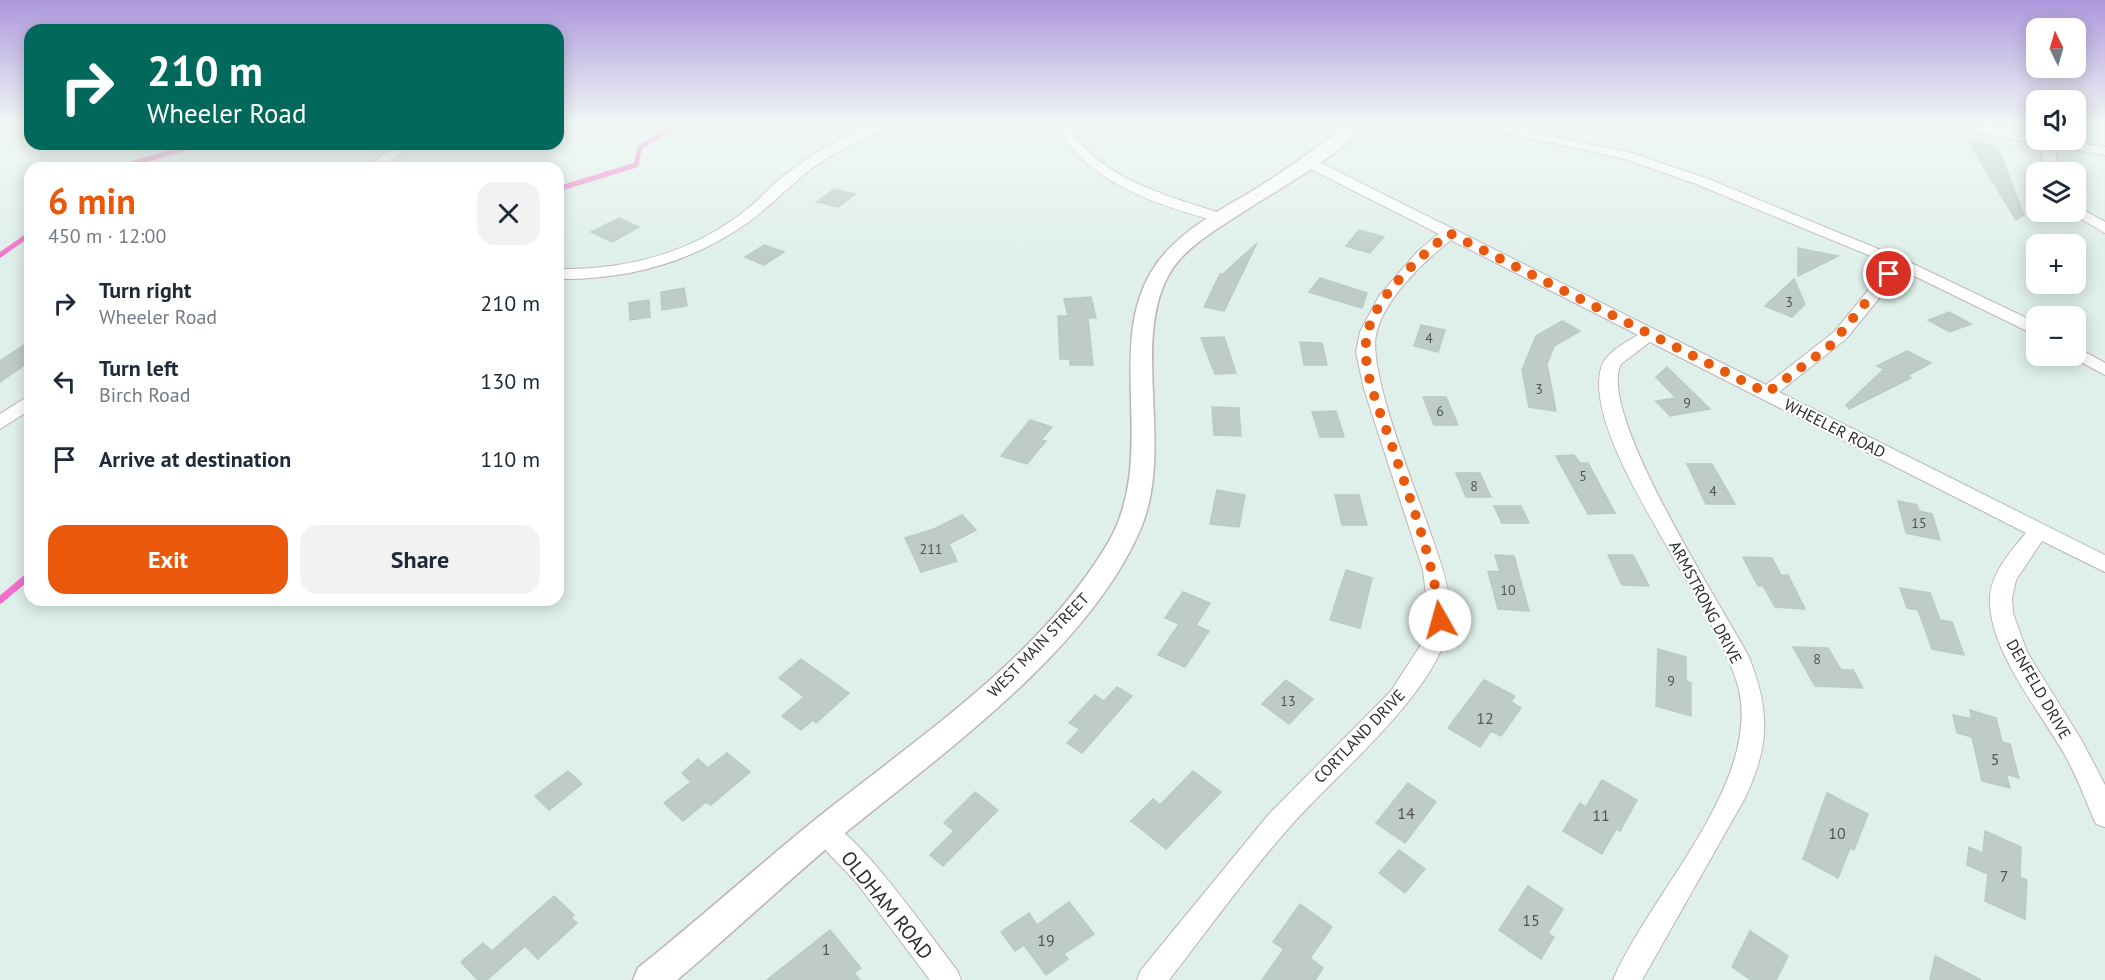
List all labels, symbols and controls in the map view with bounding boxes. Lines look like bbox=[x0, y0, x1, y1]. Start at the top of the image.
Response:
north arrow bbox=[2026, 18, 2086, 78]
map controls bbox=[2026, 18, 2086, 366]
text: 210 m bbox=[147, 43, 263, 98]
icon: right bbox=[48, 48, 126, 126]
button: sound bbox=[2026, 90, 2086, 150]
text: Wheeler Road bbox=[147, 96, 306, 130]
button: layers bbox=[2026, 162, 2086, 222]
text: 6 min bbox=[48, 177, 136, 224]
button: close bbox=[477, 182, 540, 245]
text: 450 m · 12:00 bbox=[48, 223, 166, 249]
button: + bbox=[2026, 234, 2086, 294]
pin bbox=[1863, 248, 1914, 299]
icon: arrive bbox=[1872, 257, 1905, 290]
text: Turn right bbox=[99, 276, 191, 304]
icon: right bbox=[48, 287, 81, 320]
text: 210 m bbox=[480, 289, 540, 317]
house number: 3 bbox=[1785, 293, 1793, 311]
text: Wheeler Road bbox=[99, 304, 217, 330]
button: − bbox=[2026, 306, 2086, 366]
house number: 4 bbox=[1425, 329, 1433, 347]
text: Turn left bbox=[99, 354, 179, 382]
icon: left bbox=[48, 365, 81, 398]
text: 130 m bbox=[480, 367, 540, 395]
house number: 3 bbox=[1535, 380, 1543, 398]
text: Birch Road bbox=[99, 382, 190, 408]
house number: 9 bbox=[1683, 394, 1691, 412]
street label: WHEELER ROAD bbox=[1781, 394, 1889, 462]
house number: 6 bbox=[1436, 402, 1444, 420]
icon: arrive bbox=[48, 443, 81, 476]
text: Arrive at destination bbox=[99, 445, 291, 473]
text: 110 m bbox=[480, 445, 540, 473]
house number: 5 bbox=[1579, 467, 1587, 485]
house number: 8 bbox=[1470, 477, 1478, 495]
house number: 4 bbox=[1709, 482, 1717, 500]
house number: 15 bbox=[1911, 514, 1927, 532]
button: Exit bbox=[48, 525, 288, 594]
button: Share bbox=[300, 525, 540, 594]
street label: ARMSTRONG DRIVE bbox=[1665, 537, 1747, 667]
house number: 211 bbox=[920, 540, 942, 558]
house number: 10 bbox=[1500, 581, 1516, 599]
position arrow bbox=[1408, 588, 1472, 652]
street label: WEST MAIN STREET bbox=[983, 589, 1093, 701]
street label: DENFELD DRIVE bbox=[2002, 636, 2076, 742]
house number: 8 bbox=[1813, 650, 1821, 668]
house number: 9 bbox=[1667, 672, 1675, 690]
street label: CORTLAND DRIVE bbox=[1309, 685, 1409, 787]
house number: 13 bbox=[1280, 692, 1296, 710]
house number: 12 bbox=[1476, 708, 1494, 728]
house number: 5 bbox=[1991, 749, 1999, 769]
house number: 14 bbox=[1397, 803, 1415, 823]
house number: 11 bbox=[1592, 805, 1610, 825]
house number: 10 bbox=[1828, 823, 1846, 843]
street label: OLDHAM ROAD bbox=[835, 845, 939, 965]
house number: 7 bbox=[2000, 866, 2008, 886]
house number: 15 bbox=[1522, 910, 1540, 930]
house number: 19 bbox=[1037, 930, 1055, 950]
house number: 1 bbox=[822, 939, 830, 959]

